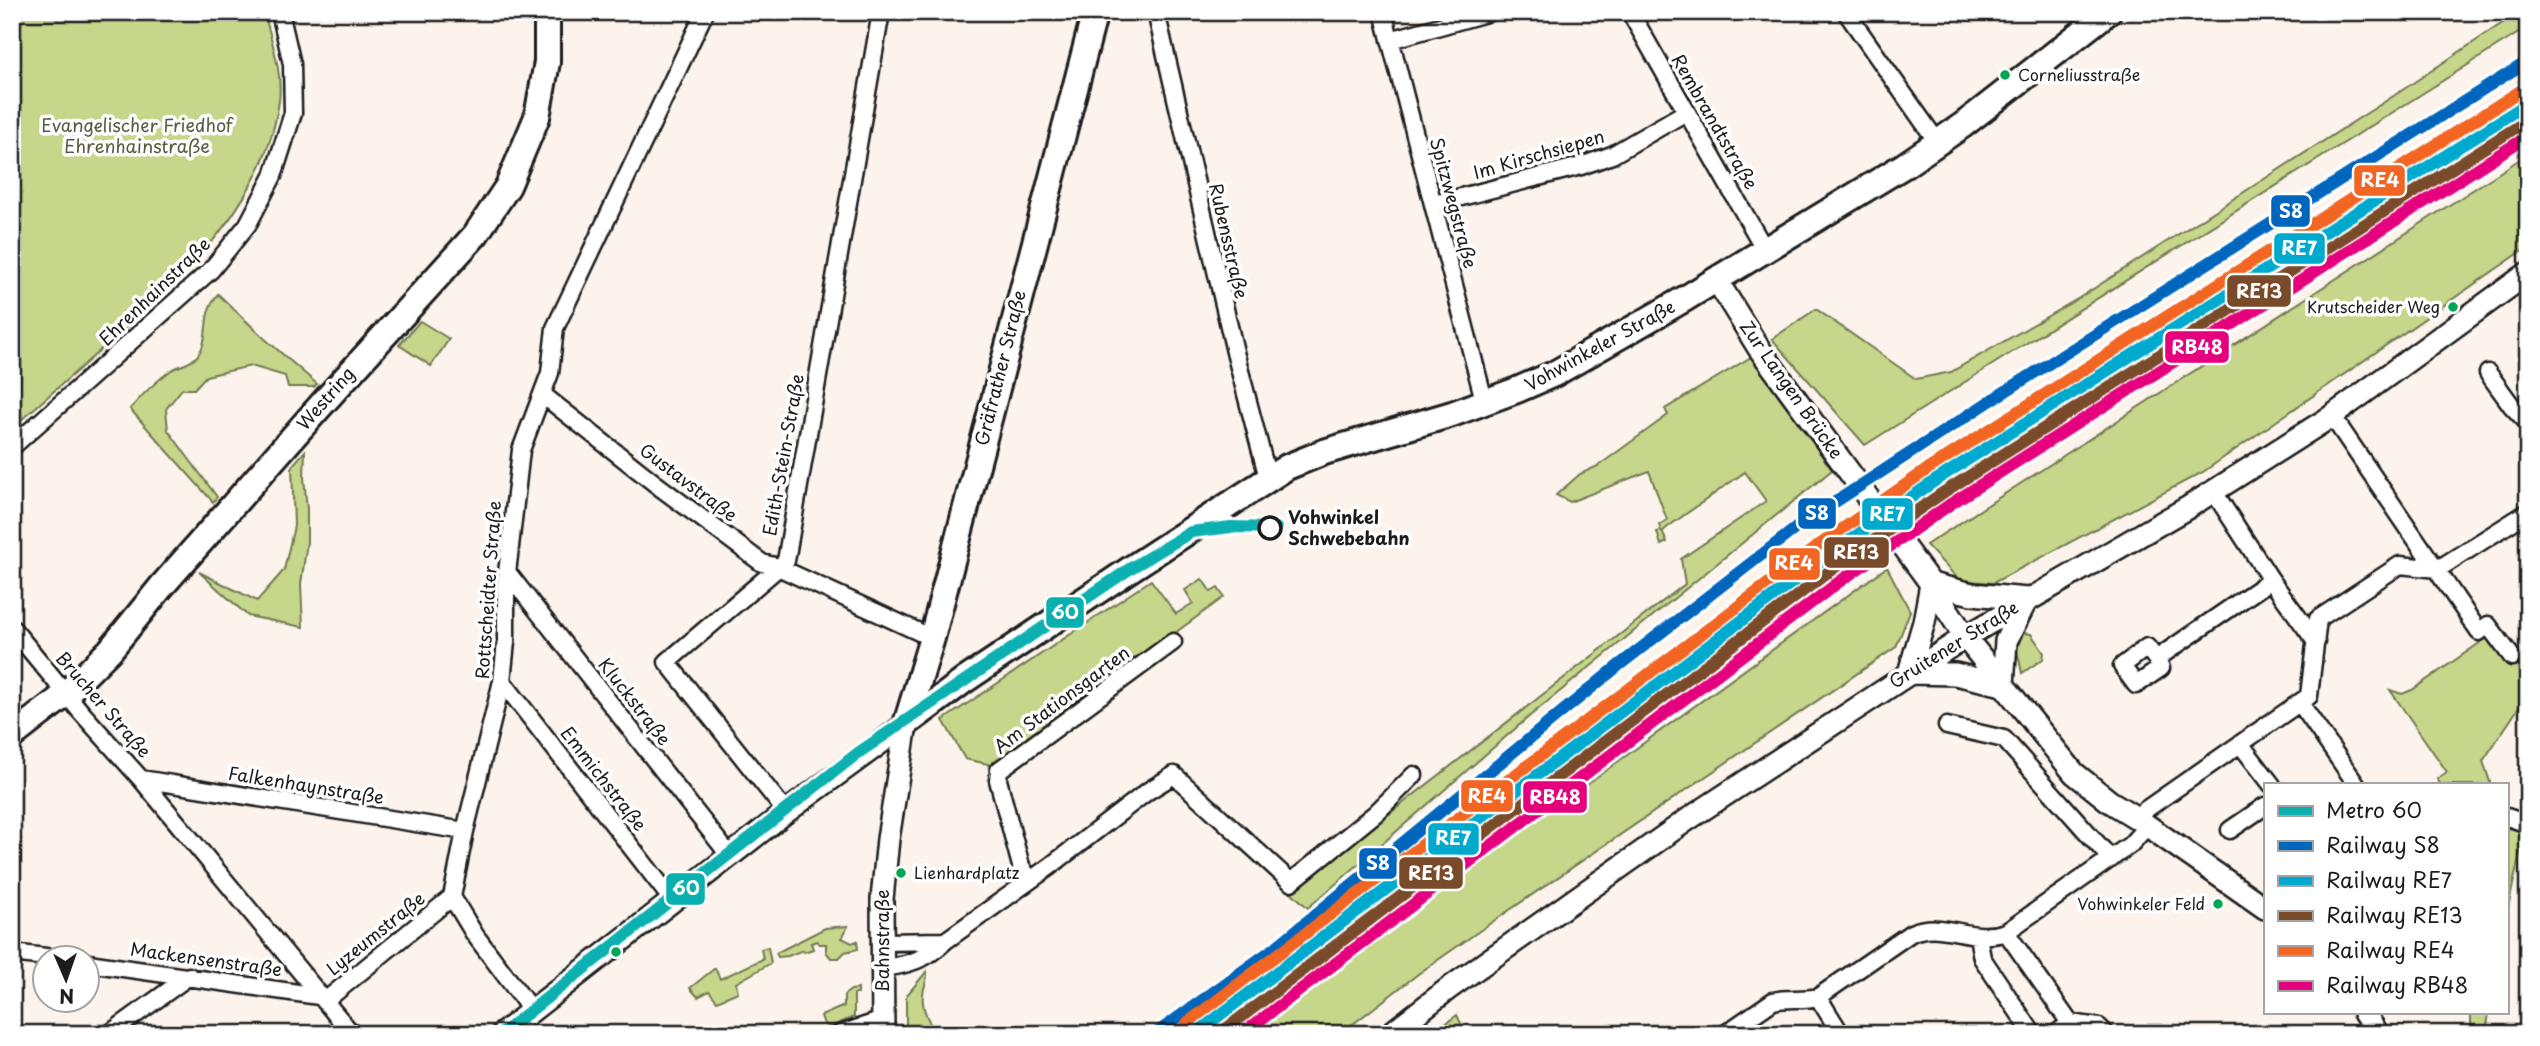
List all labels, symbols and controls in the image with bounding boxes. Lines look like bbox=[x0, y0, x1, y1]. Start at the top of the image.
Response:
street label: Rembrandtstraße bbox=[1665, 48, 1765, 194]
place label: Corneliusstraße bbox=[2018, 62, 2140, 86]
marker: Corneliusstraße bbox=[1998, 68, 2012, 82]
park label: Evangelischer Friedhof Ehrenhainstraße bbox=[41, 111, 235, 159]
street label: Im Kirschsiepen bbox=[1470, 122, 1607, 185]
street label: Spitzwegstraße bbox=[1424, 134, 1485, 271]
line badge: RE4 bbox=[2353, 164, 2406, 197]
text: RE4 bbox=[2361, 165, 2399, 193]
street label: Rubensstraße bbox=[1203, 180, 1256, 301]
line badge: S8 bbox=[2270, 194, 2311, 228]
text: S8 bbox=[2279, 196, 2303, 224]
street label: Ehrenhainstraße bbox=[92, 231, 216, 351]
line badge: RE7 bbox=[2273, 232, 2326, 265]
text: RE7 bbox=[2281, 233, 2317, 261]
line badge: RE13 bbox=[2226, 274, 2292, 308]
text: RE13 bbox=[2236, 276, 2282, 304]
street label: Gräfrather Straße bbox=[967, 287, 1032, 448]
street label: Vohwinkeler Straße bbox=[1519, 292, 1679, 397]
place label: Krutscheider Weg bbox=[2307, 294, 2440, 318]
marker: Krutscheider Weg bbox=[2446, 300, 2460, 314]
street label: Zur Langen Brücke bbox=[1734, 314, 1850, 464]
line badge: RB48 bbox=[2164, 330, 2230, 364]
text: RB48 bbox=[2171, 332, 2223, 360]
street label: Westring bbox=[290, 360, 360, 436]
street label: Edith-Stein-Straße bbox=[755, 372, 810, 538]
street label: Gustavstraße bbox=[634, 436, 743, 528]
line badge: S8 bbox=[1797, 497, 1837, 530]
line badge: RE7 bbox=[1861, 497, 1914, 531]
text: S8 bbox=[1805, 498, 1829, 526]
text: RE7 bbox=[1869, 499, 1905, 527]
street label: Rottscheidter Straße bbox=[468, 500, 507, 680]
place label: Vohwinkel Schwebebahn bbox=[1288, 503, 1410, 551]
marker: Vohwinkel Schwebebahn bbox=[1258, 516, 1282, 540]
line badge: RE13 bbox=[1823, 536, 1890, 569]
text: RE13 bbox=[1833, 537, 1879, 565]
line badge: RE4 bbox=[1768, 547, 1821, 581]
text: RE4 bbox=[1775, 548, 1813, 576]
street label: Gruitener Straße bbox=[1883, 593, 2023, 694]
line badge: 60 bbox=[1045, 596, 1085, 629]
text: 60 bbox=[1051, 597, 1079, 625]
street label: Am Stationsgarten bbox=[987, 639, 1135, 759]
street label: Brucher Straße bbox=[50, 645, 158, 763]
street label: Kluckstraße bbox=[592, 652, 678, 751]
street label: Emmichstraße bbox=[555, 720, 654, 836]
street label: Falkenhaynstraße bbox=[226, 759, 386, 810]
line badge: RE4 bbox=[1460, 779, 1514, 813]
line badge: RB48 bbox=[1522, 780, 1588, 814]
text: RE4 bbox=[1468, 781, 1506, 809]
text: RB48 bbox=[1529, 782, 1581, 810]
legend bbox=[2264, 783, 2508, 1014]
text: Metro 60 bbox=[2326, 793, 2422, 825]
line badge: RE7 bbox=[1427, 822, 1480, 856]
text: RE7 bbox=[1435, 823, 1471, 851]
text: Railway S8 bbox=[2326, 828, 2440, 860]
line badge: S8 bbox=[1358, 847, 1398, 880]
text: S8 bbox=[1366, 848, 1390, 876]
line badge: RE13 bbox=[1398, 856, 1464, 890]
text: RE13 bbox=[1408, 858, 1454, 886]
place label: Lienhardplatz bbox=[914, 860, 1020, 884]
text: Railway RE7 bbox=[2326, 863, 2452, 895]
marker: Lienhardplatz bbox=[894, 866, 908, 880]
line badge: 60 bbox=[665, 872, 706, 906]
text: 60 bbox=[672, 873, 700, 901]
street label: Lyzeumstraße bbox=[320, 885, 430, 981]
street label: Bahnstraße bbox=[868, 889, 895, 993]
place label: Vohwinkeler Feld bbox=[2077, 891, 2205, 915]
marker: Vohwinkeler Feld bbox=[2211, 897, 2225, 911]
text: Railway RE13 bbox=[2326, 898, 2463, 930]
text: Railway RE4 bbox=[2326, 933, 2455, 965]
street label: Mackensenstraße bbox=[129, 935, 284, 983]
north arrow bbox=[32, 944, 102, 1014]
unlabelled marker bbox=[609, 945, 623, 959]
text: Railway RB48 bbox=[2326, 968, 2468, 1000]
text: N bbox=[59, 983, 75, 1011]

